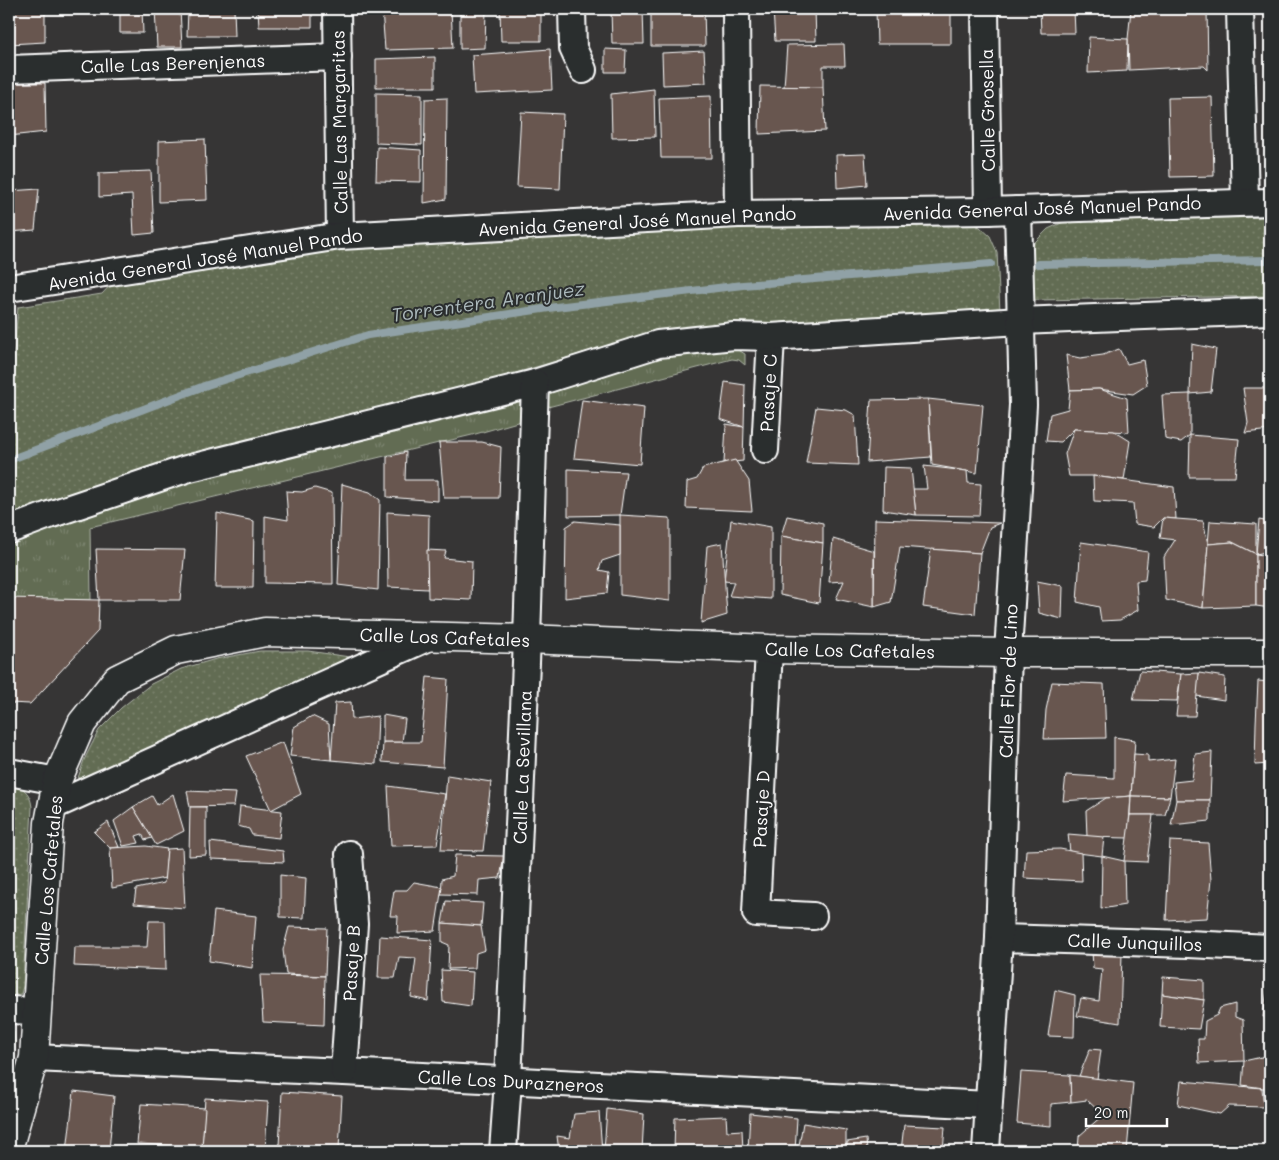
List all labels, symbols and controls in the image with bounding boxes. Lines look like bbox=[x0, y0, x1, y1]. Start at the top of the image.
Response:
street label: Calle Las Margaritas bbox=[325, 30, 353, 214]
street label: Calle Las Berenjenas bbox=[80, 48, 266, 78]
street label: Calle Grosella bbox=[974, 48, 1000, 172]
street label: Avenida General José Manuel Pando bbox=[882, 190, 1202, 226]
street label: Avenida General José Manuel Pando bbox=[477, 201, 797, 241]
street label: Avenida General José Manuel Pando bbox=[46, 222, 365, 296]
water label: Torrentera Aranjuez bbox=[390, 275, 587, 327]
street label: Pasaje C bbox=[754, 353, 782, 433]
street label: Calle Flor de Lino bbox=[993, 603, 1023, 758]
street label: Calle Los Cafetales bbox=[359, 622, 531, 652]
street label: Calle Los Cafetales bbox=[765, 637, 935, 663]
street label: Calle La Sevillana bbox=[507, 690, 537, 844]
street label: Pasaje D bbox=[747, 770, 775, 848]
street label: Calle Los Cafetales bbox=[29, 794, 67, 966]
street label: Pasaje B bbox=[337, 924, 365, 1002]
street label: Calle Junquillos bbox=[1067, 928, 1203, 956]
street label: Calle Los Durazneros bbox=[417, 1064, 605, 1098]
scale bar bbox=[1086, 1095, 1168, 1127]
text: 20 m bbox=[1094, 1102, 1128, 1122]

